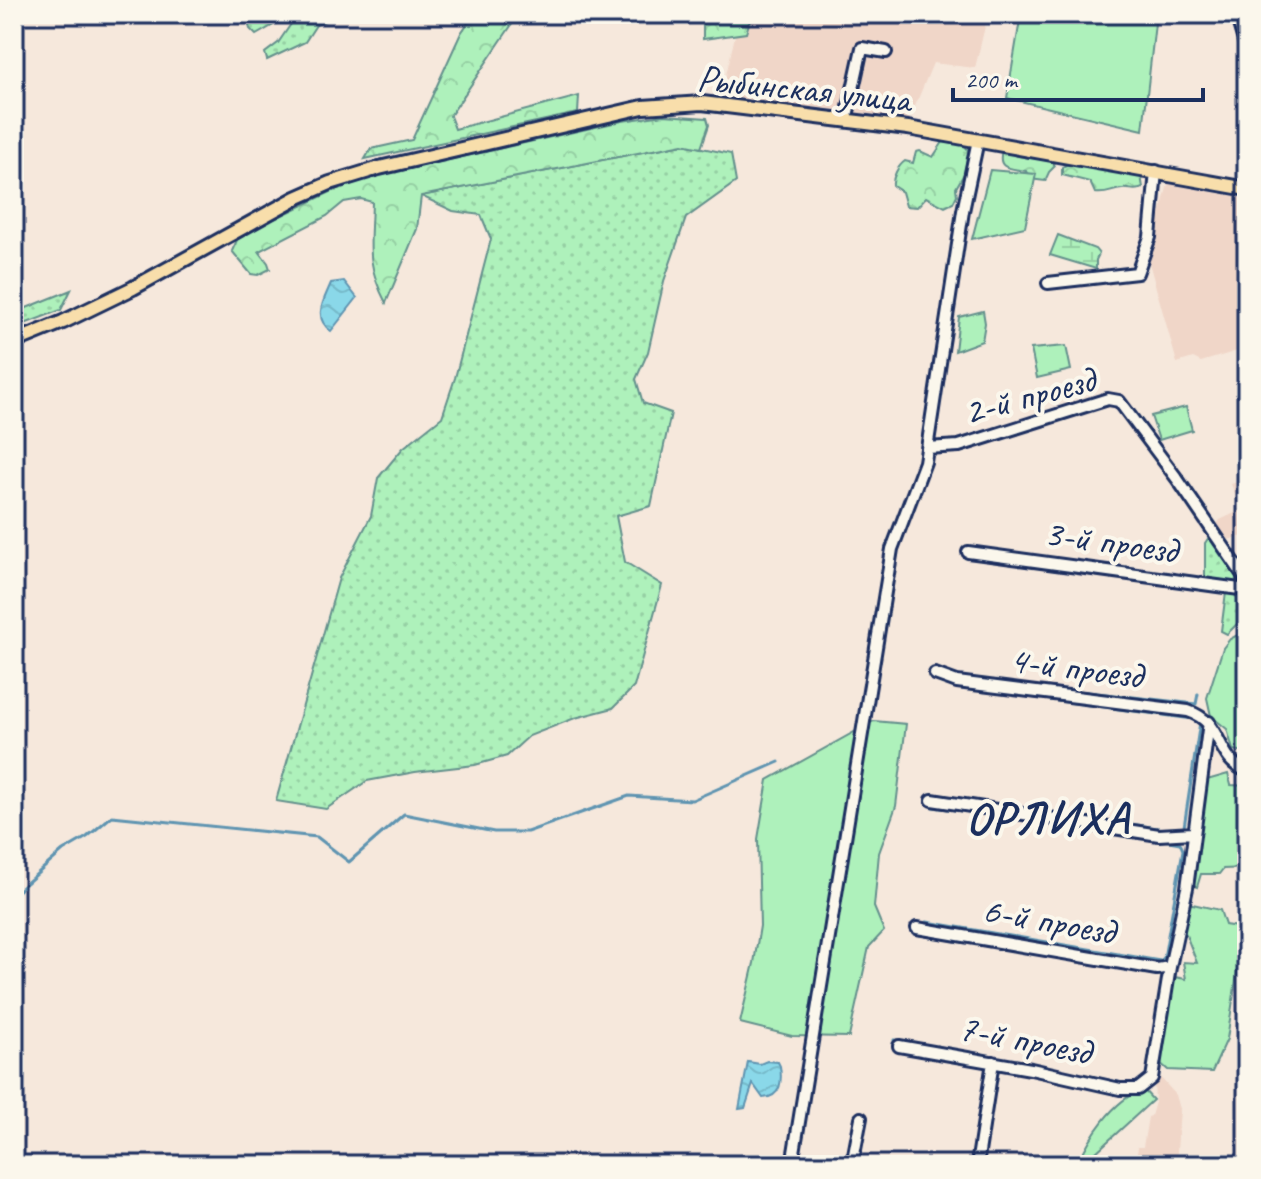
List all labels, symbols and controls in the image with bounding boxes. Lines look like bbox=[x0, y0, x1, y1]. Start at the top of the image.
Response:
scale bar bbox=[953, 52, 1203, 102]
street label: Рыбинская улица bbox=[695, 54, 916, 123]
text: 200 m bbox=[965, 65, 1019, 95]
street label: 2-й проезд bbox=[959, 355, 1103, 435]
street label: 3-й проезд bbox=[1042, 509, 1184, 575]
street label: 4-й проезд bbox=[1007, 636, 1149, 699]
district label: ОРЛИХА bbox=[966, 789, 1132, 847]
street label: 6-й проезд bbox=[979, 886, 1122, 956]
street label: 7-й проезд bbox=[955, 1004, 1098, 1076]

